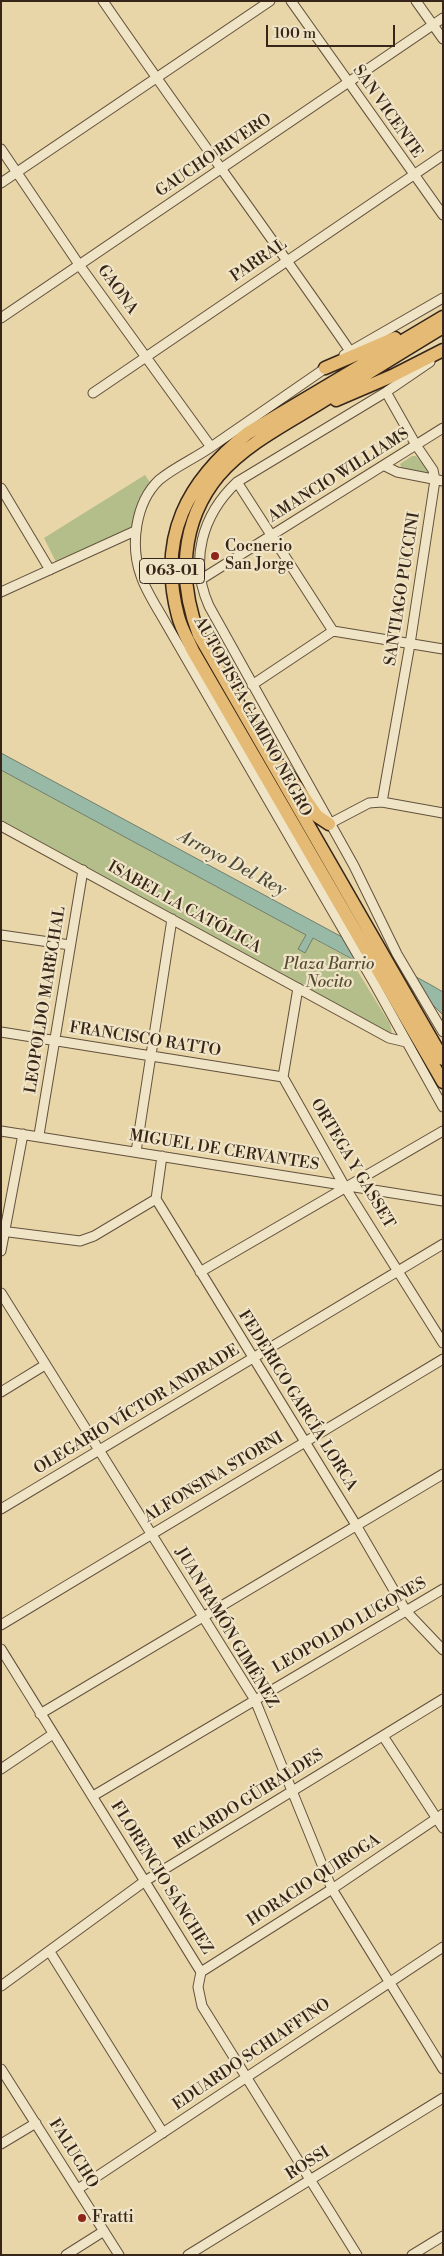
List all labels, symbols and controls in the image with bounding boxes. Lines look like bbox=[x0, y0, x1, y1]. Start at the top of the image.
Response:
scale bar bbox=[269, 15, 398, 47]
text: 100 m bbox=[274, 24, 316, 43]
street label: SAN VICENTE bbox=[348, 62, 426, 162]
street label: GAUCHO RIVERO bbox=[152, 110, 276, 202]
street label: PARRAL bbox=[227, 235, 291, 287]
street label: GAONA bbox=[93, 262, 141, 318]
street label: AMANCIO WILLIAMS bbox=[265, 425, 413, 527]
street label: SANTIAGO PUCCINI bbox=[381, 511, 425, 667]
place label: Cocnerio San Jorge bbox=[225, 537, 294, 575]
marker: Cocnerio San Jorge bbox=[209, 550, 221, 562]
road number: 063-01 bbox=[140, 558, 204, 584]
street label: AUTOPISTA CAMINO NEGRO bbox=[189, 614, 315, 820]
water label: Arroyo Del Rey bbox=[174, 826, 290, 902]
street label: ISABEL LA CATÓLICA bbox=[104, 858, 264, 958]
street label: LEOPOLDO MARECHAL bbox=[22, 905, 70, 1095]
park label: Plaza Barrio Nocito bbox=[284, 955, 374, 993]
street label: FRANCISCO RATTO bbox=[68, 1019, 222, 1061]
street label: ORTEGA Y GASSET bbox=[306, 1096, 398, 1232]
street label: MIGUEL DE CERVANTES bbox=[128, 1126, 320, 1176]
street label: FEDERICO GARCÍA LORCA bbox=[233, 1307, 361, 1495]
street label: OLEGARIO VÍCTOR ANDRADE bbox=[31, 1341, 243, 1479]
street label: ALFONSINA STORNI bbox=[141, 1429, 287, 1527]
street label: JUAN RAMÓN GIMÉNEZ bbox=[170, 1544, 282, 1712]
street label: LEOPOLDO LUGONES bbox=[270, 1574, 430, 1678]
street label: RICARDO GÜIRALDES bbox=[170, 1746, 328, 1854]
street label: FLORENCIO SÁNCHEZ bbox=[106, 1798, 216, 1958]
street label: HORACIO QUIROGA bbox=[244, 1831, 384, 1931]
street label: EDUARDO SCHIAFFINO bbox=[170, 1995, 334, 2115]
street label: FALUCHO bbox=[44, 2116, 102, 2192]
street label: ROSSI bbox=[283, 2143, 333, 2185]
place label: Fratti bbox=[92, 2208, 134, 2228]
marker: Fratti bbox=[76, 2212, 88, 2224]

